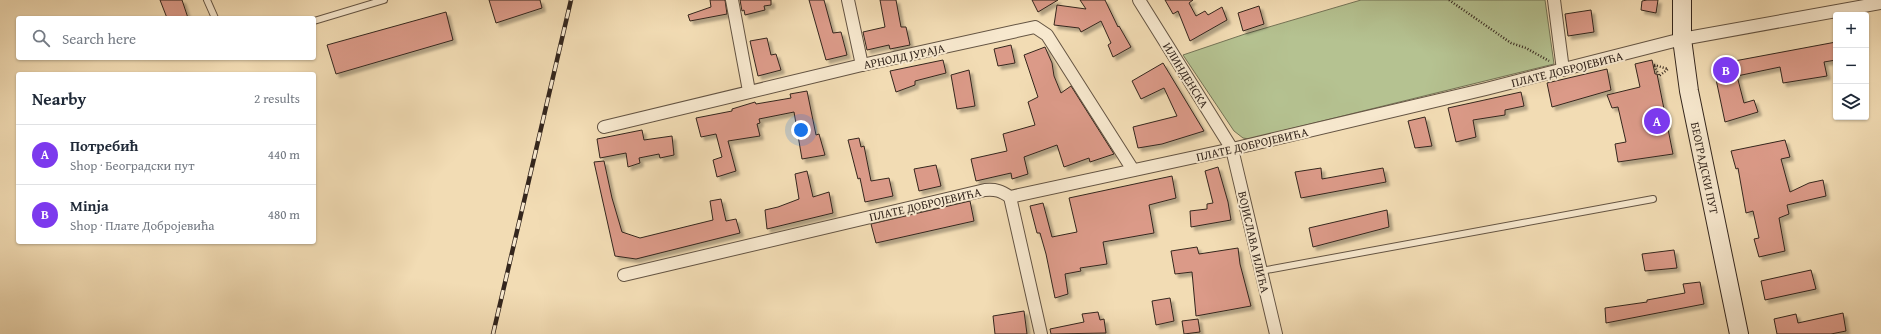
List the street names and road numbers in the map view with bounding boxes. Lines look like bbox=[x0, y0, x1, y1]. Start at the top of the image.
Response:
street label: АРНОЛД ЈУРАЈА bbox=[862, 39, 947, 73]
street label: ИЛИНДЕНСКА bbox=[1159, 39, 1213, 112]
street label: ПЛАТЕ ДОБРОЈЕВИЋА bbox=[1509, 47, 1625, 91]
street label: БЕОГРАДСКИ ПУТ bbox=[1687, 120, 1723, 216]
street label: ПЛАТЕ ДОБРОЈЕВИЋА bbox=[1194, 123, 1310, 165]
street label: ПЛАТЕ ДОБРОЈЕВИЋА bbox=[867, 183, 983, 225]
street label: ВОЈИСЛАВА ИЛИЋА bbox=[1234, 189, 1274, 295]

